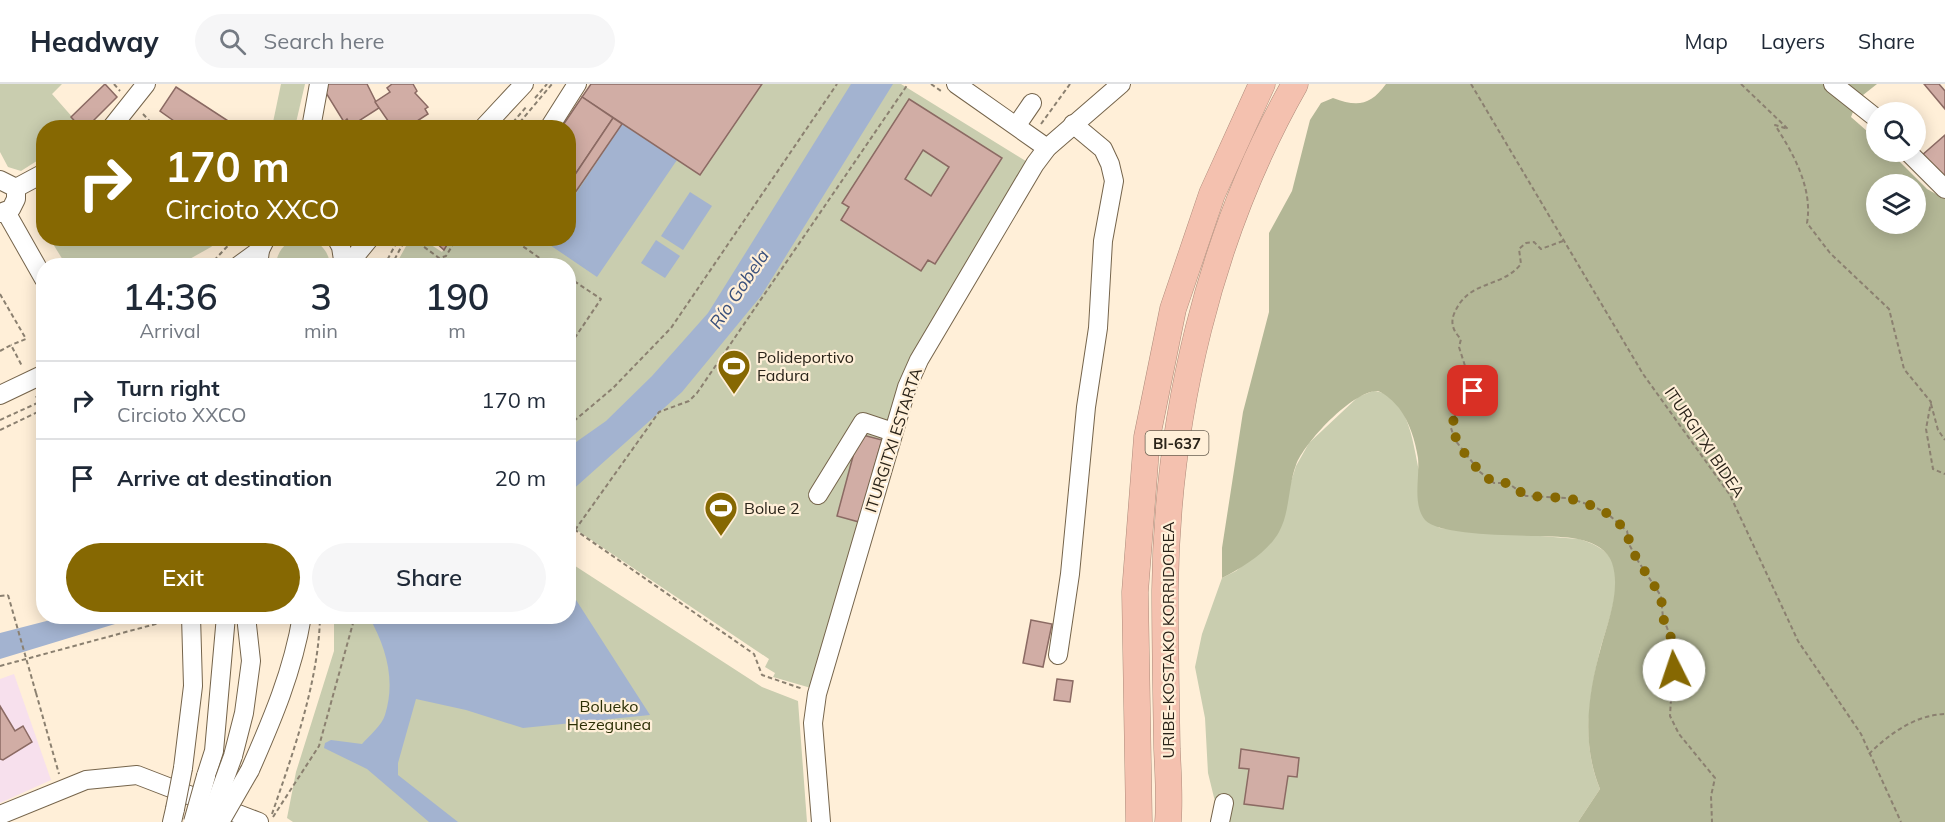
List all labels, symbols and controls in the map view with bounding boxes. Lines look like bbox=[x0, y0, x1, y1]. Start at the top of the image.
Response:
search box bbox=[195, 14, 615, 68]
text: Headway bbox=[30, 24, 159, 59]
icon: search bbox=[216, 25, 249, 58]
text: Search here bbox=[264, 27, 385, 55]
text: Map bbox=[1685, 28, 1728, 54]
text: Layers bbox=[1761, 28, 1825, 54]
text: Share bbox=[1858, 28, 1915, 54]
map controls bbox=[1866, 102, 1926, 234]
button: search bbox=[1866, 102, 1926, 162]
text: 170 m bbox=[165, 140, 290, 193]
icon: right bbox=[66, 144, 144, 222]
button: layers bbox=[1866, 174, 1926, 234]
text: Circioto XXCO bbox=[165, 192, 340, 226]
water label: Río Gobela bbox=[704, 245, 774, 333]
text: 14:36 bbox=[123, 274, 217, 319]
text: 3 bbox=[310, 274, 332, 319]
text: 190 bbox=[425, 274, 489, 319]
text: Arrival bbox=[139, 318, 201, 343]
text: min bbox=[304, 318, 338, 343]
text: m bbox=[448, 318, 466, 343]
place label: Polideportivo Fadura bbox=[757, 347, 854, 385]
sports icon: Polideportivo Fadura bbox=[716, 348, 752, 395]
street label: ITURGITXI ESTARTA bbox=[860, 365, 926, 515]
pin bbox=[1447, 365, 1498, 416]
text: Turn right bbox=[117, 374, 220, 402]
icon: arrive bbox=[1456, 374, 1489, 407]
street label: ITURGITXI BIDEA bbox=[1661, 383, 1749, 501]
icon: right bbox=[66, 384, 99, 417]
text: 170 m bbox=[481, 386, 546, 414]
text: Circioto XXCO bbox=[117, 402, 246, 427]
road number: BI-637 bbox=[1146, 431, 1208, 455]
icon: arrive bbox=[66, 462, 99, 495]
text: Arrive at destination bbox=[117, 464, 332, 492]
text: 20 m bbox=[495, 464, 546, 492]
sports icon: Bolue 2 bbox=[703, 490, 739, 537]
place label: Bolue 2 bbox=[744, 498, 800, 518]
street label: URIBE-KOSTAKO KORRIDOREA bbox=[1158, 521, 1178, 758]
button: Exit bbox=[66, 543, 300, 612]
button: Share bbox=[312, 543, 546, 612]
position arrow bbox=[1642, 638, 1706, 702]
park label: Bolueko Hezegunea bbox=[567, 696, 651, 734]

